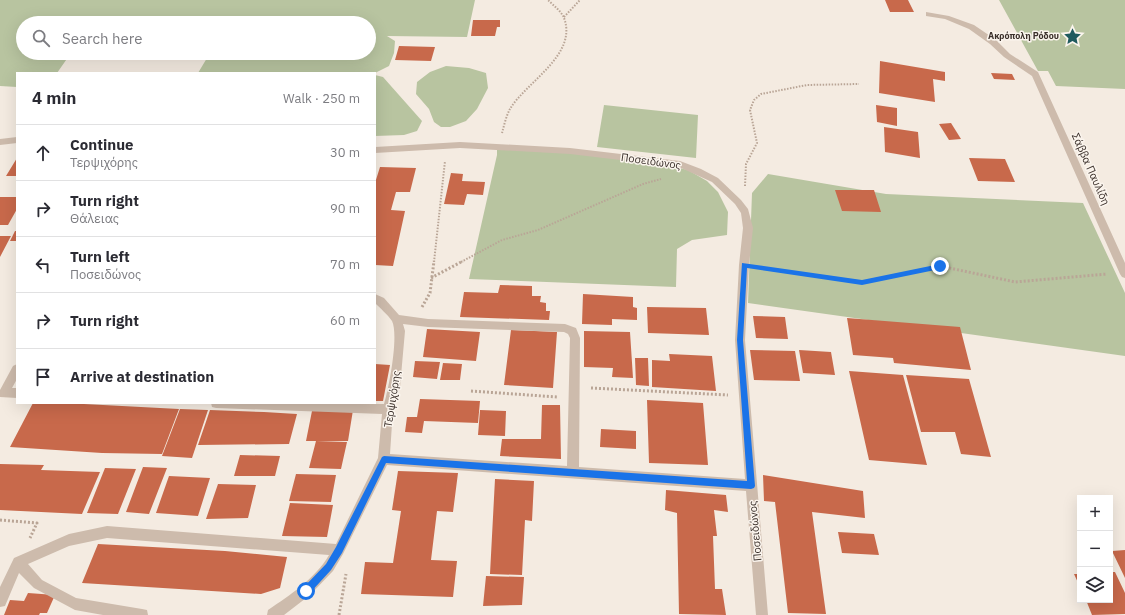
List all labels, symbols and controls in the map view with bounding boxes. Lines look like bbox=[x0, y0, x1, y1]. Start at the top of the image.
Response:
search box bbox=[16, 16, 376, 60]
place icon: Ακρόπολη Ρόδου bbox=[1062, 26, 1082, 46]
icon: search bbox=[30, 27, 52, 49]
text: Search here bbox=[62, 29, 142, 48]
place label: Ακρόπολη Ρόδου bbox=[988, 30, 1059, 41]
text: 4 min bbox=[32, 87, 76, 109]
text: Walk · 250 m bbox=[283, 90, 360, 107]
street label: Σάββα Παυλίδη bbox=[1069, 131, 1113, 207]
text: Continue bbox=[70, 135, 134, 154]
icon: ahead bbox=[32, 142, 54, 164]
text: 30 m bbox=[330, 144, 360, 161]
street label: Ποσειδώνος bbox=[620, 150, 682, 172]
text: Τερψιχόρης bbox=[70, 154, 138, 171]
text: Turn right bbox=[70, 191, 139, 210]
icon: right bbox=[32, 198, 54, 220]
text: 90 m bbox=[330, 200, 360, 217]
text: Θάλειας bbox=[70, 210, 119, 227]
text: Turn left bbox=[70, 247, 130, 266]
icon: left bbox=[32, 254, 54, 276]
text: 70 m bbox=[330, 256, 360, 273]
route end bbox=[931, 257, 949, 275]
text: Ποσειδώνος bbox=[70, 266, 141, 283]
icon: right bbox=[32, 310, 54, 332]
text: Turn right bbox=[70, 311, 139, 330]
text: 60 m bbox=[330, 312, 360, 329]
icon: arrive bbox=[32, 366, 54, 388]
text: Arrive at destination bbox=[70, 367, 214, 386]
street label: Τερψιχόρης bbox=[381, 370, 403, 428]
map controls bbox=[1077, 495, 1113, 603]
button: + bbox=[1077, 495, 1113, 531]
street label: Ποσειδώνος bbox=[745, 500, 765, 562]
button: − bbox=[1077, 531, 1113, 567]
button: layers bbox=[1077, 567, 1113, 603]
route start bbox=[297, 582, 315, 600]

